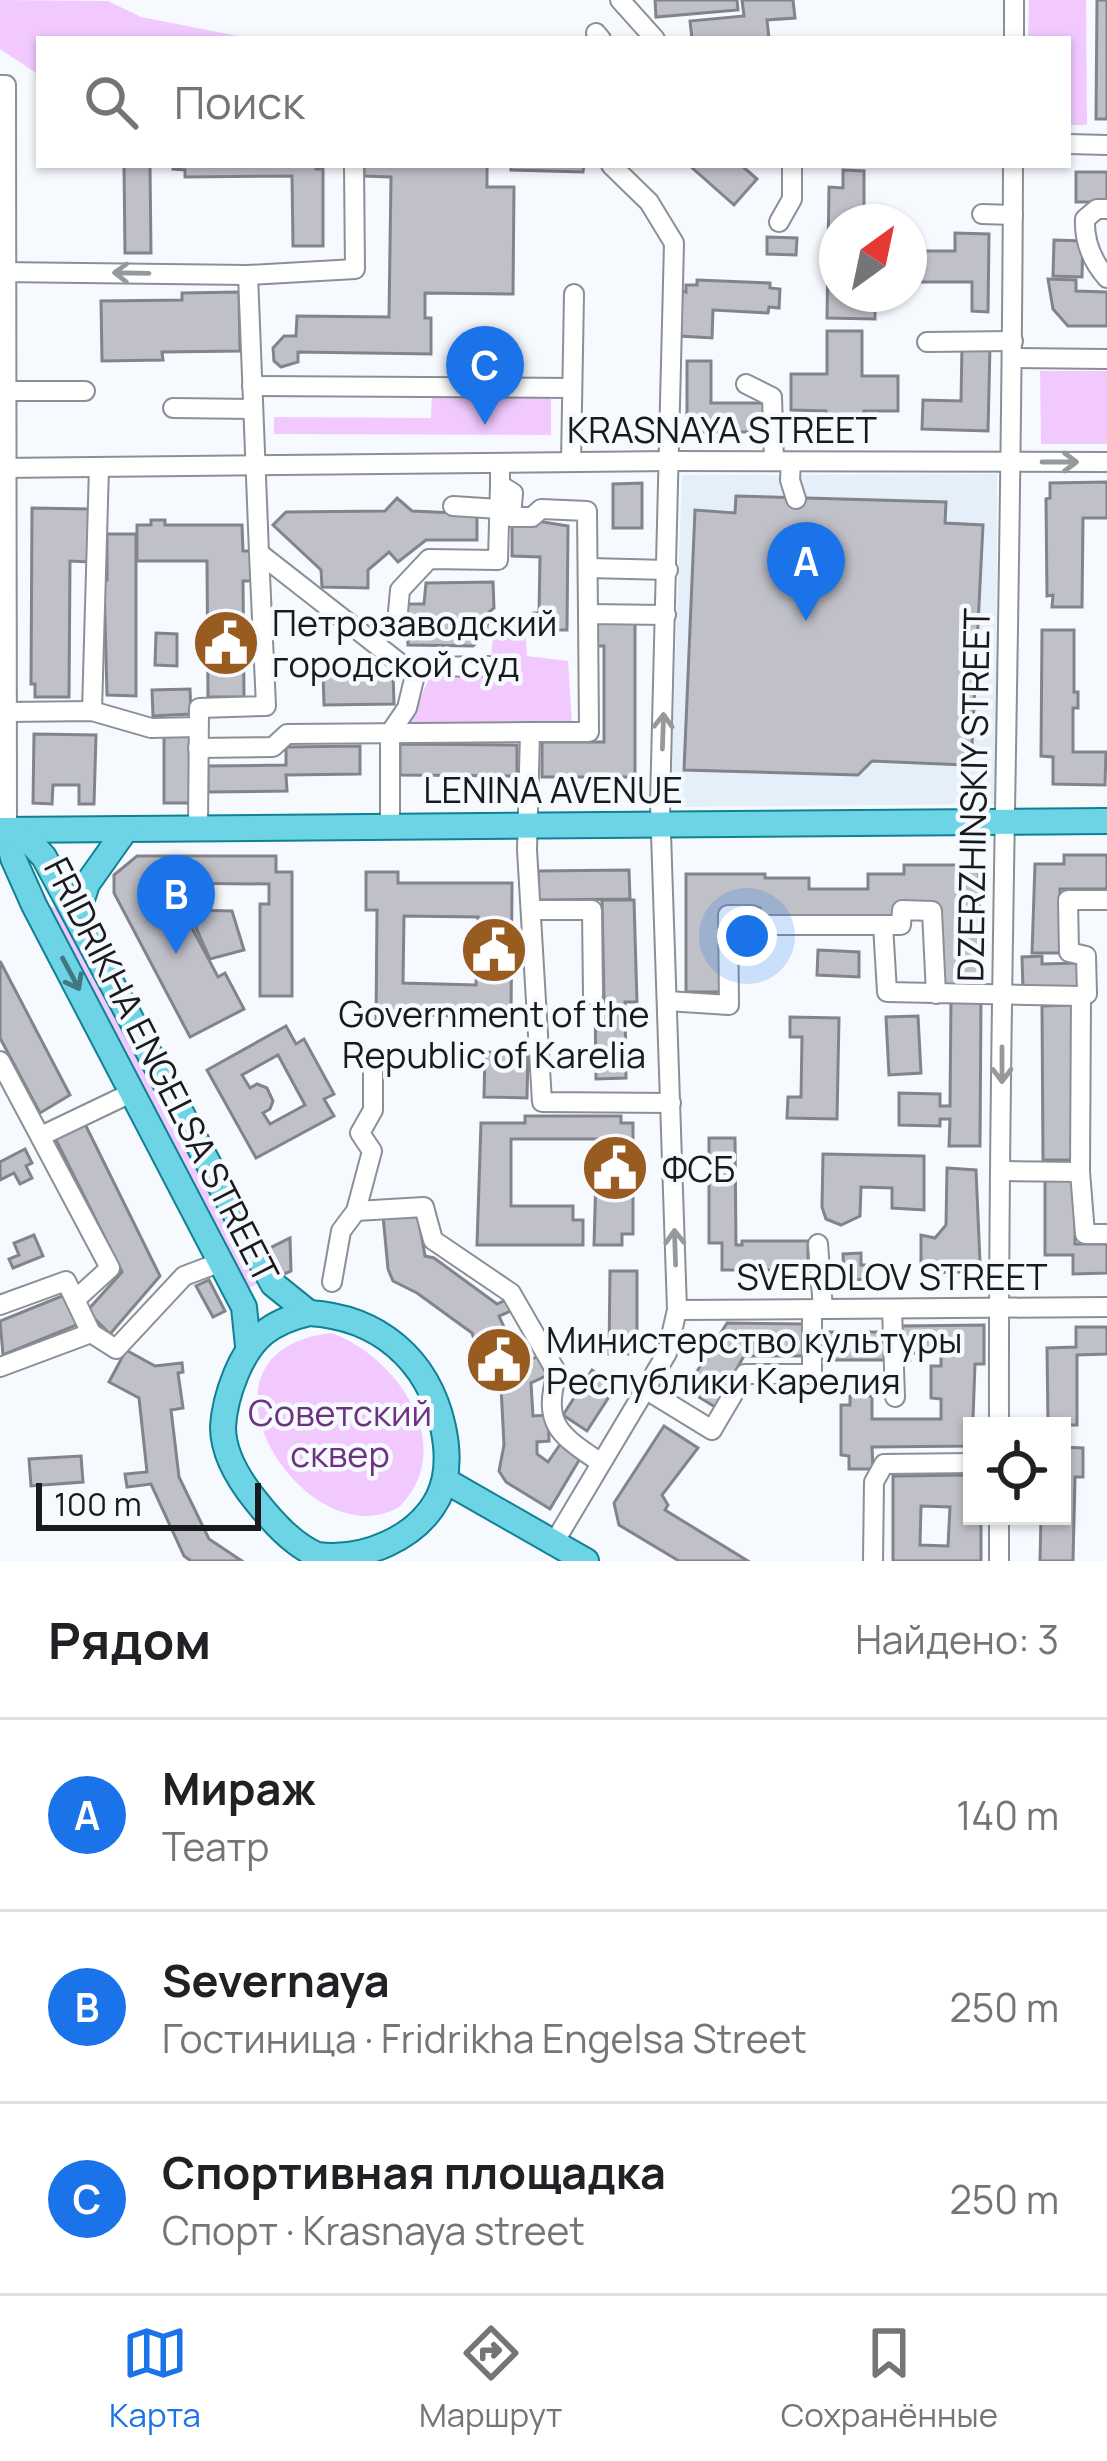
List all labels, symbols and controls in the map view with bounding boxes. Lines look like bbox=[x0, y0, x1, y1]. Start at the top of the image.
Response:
search box bbox=[36, 36, 1071, 168]
icon: search bbox=[78, 69, 144, 135]
text: Поиск bbox=[174, 71, 305, 133]
north arrow bbox=[819, 204, 927, 312]
one-way arrow bbox=[112, 262, 151, 284]
pin: C bbox=[446, 326, 524, 425]
street label: KRASNAYA STREET bbox=[567, 405, 878, 454]
one-way arrow bbox=[1040, 451, 1079, 473]
pin: A bbox=[767, 522, 845, 621]
place label: Петрозаводский городской суд bbox=[272, 598, 557, 688]
street label: DZERZHINSKIY STREET bbox=[945, 607, 1001, 982]
public building icon: Петрозаводский городской суд bbox=[191, 608, 261, 678]
one-way arrow bbox=[651, 712, 674, 751]
street label: LENINA AVENUE bbox=[423, 765, 683, 814]
street label: FRIDRIKHA ENGELSA STREET bbox=[33, 849, 291, 1291]
pin: B bbox=[137, 855, 215, 954]
your location bbox=[717, 906, 777, 966]
public building icon: Government of the Republic of Karelia bbox=[459, 915, 529, 985]
one-way arrow bbox=[60, 956, 83, 991]
place label: Government of the Republic of Karelia bbox=[339, 989, 649, 1079]
one-way arrow bbox=[991, 1045, 1013, 1084]
public building icon: ФСБ bbox=[580, 1133, 650, 1203]
place label: ФСБ bbox=[662, 1144, 735, 1193]
one-way arrow bbox=[663, 1228, 686, 1267]
street label: SVERDLOV STREET bbox=[736, 1252, 1048, 1301]
place label: Министерство культуры Республики Карелия bbox=[546, 1315, 963, 1405]
public building icon: Министерство культуры Республики Карелия bbox=[464, 1325, 534, 1395]
park label: Советский сквер bbox=[248, 1388, 432, 1478]
map controls bbox=[963, 1417, 1071, 1525]
button: locate bbox=[963, 1417, 1071, 1525]
scale bar bbox=[36, 1477, 261, 1530]
text: 100 m bbox=[54, 1481, 142, 1526]
text: Рядом bbox=[48, 1605, 211, 1674]
text: Найдено: 3 bbox=[855, 1612, 1059, 1666]
text: Мираж bbox=[162, 1757, 316, 1819]
text: A bbox=[74, 1788, 100, 1842]
text: 140 m bbox=[956, 1788, 1059, 1842]
text: Театр bbox=[162, 1819, 269, 1873]
text: Severnaya bbox=[162, 1949, 390, 2011]
text: B bbox=[75, 1980, 99, 2034]
text: 250 m bbox=[950, 1980, 1059, 2034]
text: Гостиница · Fridrikha Engelsa Street bbox=[162, 2011, 807, 2065]
text: Спортивная площадка bbox=[162, 2141, 666, 2203]
text: C bbox=[73, 2172, 101, 2226]
text: 250 m bbox=[950, 2172, 1059, 2226]
text: Спорт · Krasnaya street bbox=[162, 2203, 585, 2257]
tab: Карта bbox=[109, 2320, 201, 2437]
tab: Маршрут bbox=[419, 2320, 563, 2437]
tab: Сохранённые bbox=[781, 2320, 998, 2437]

